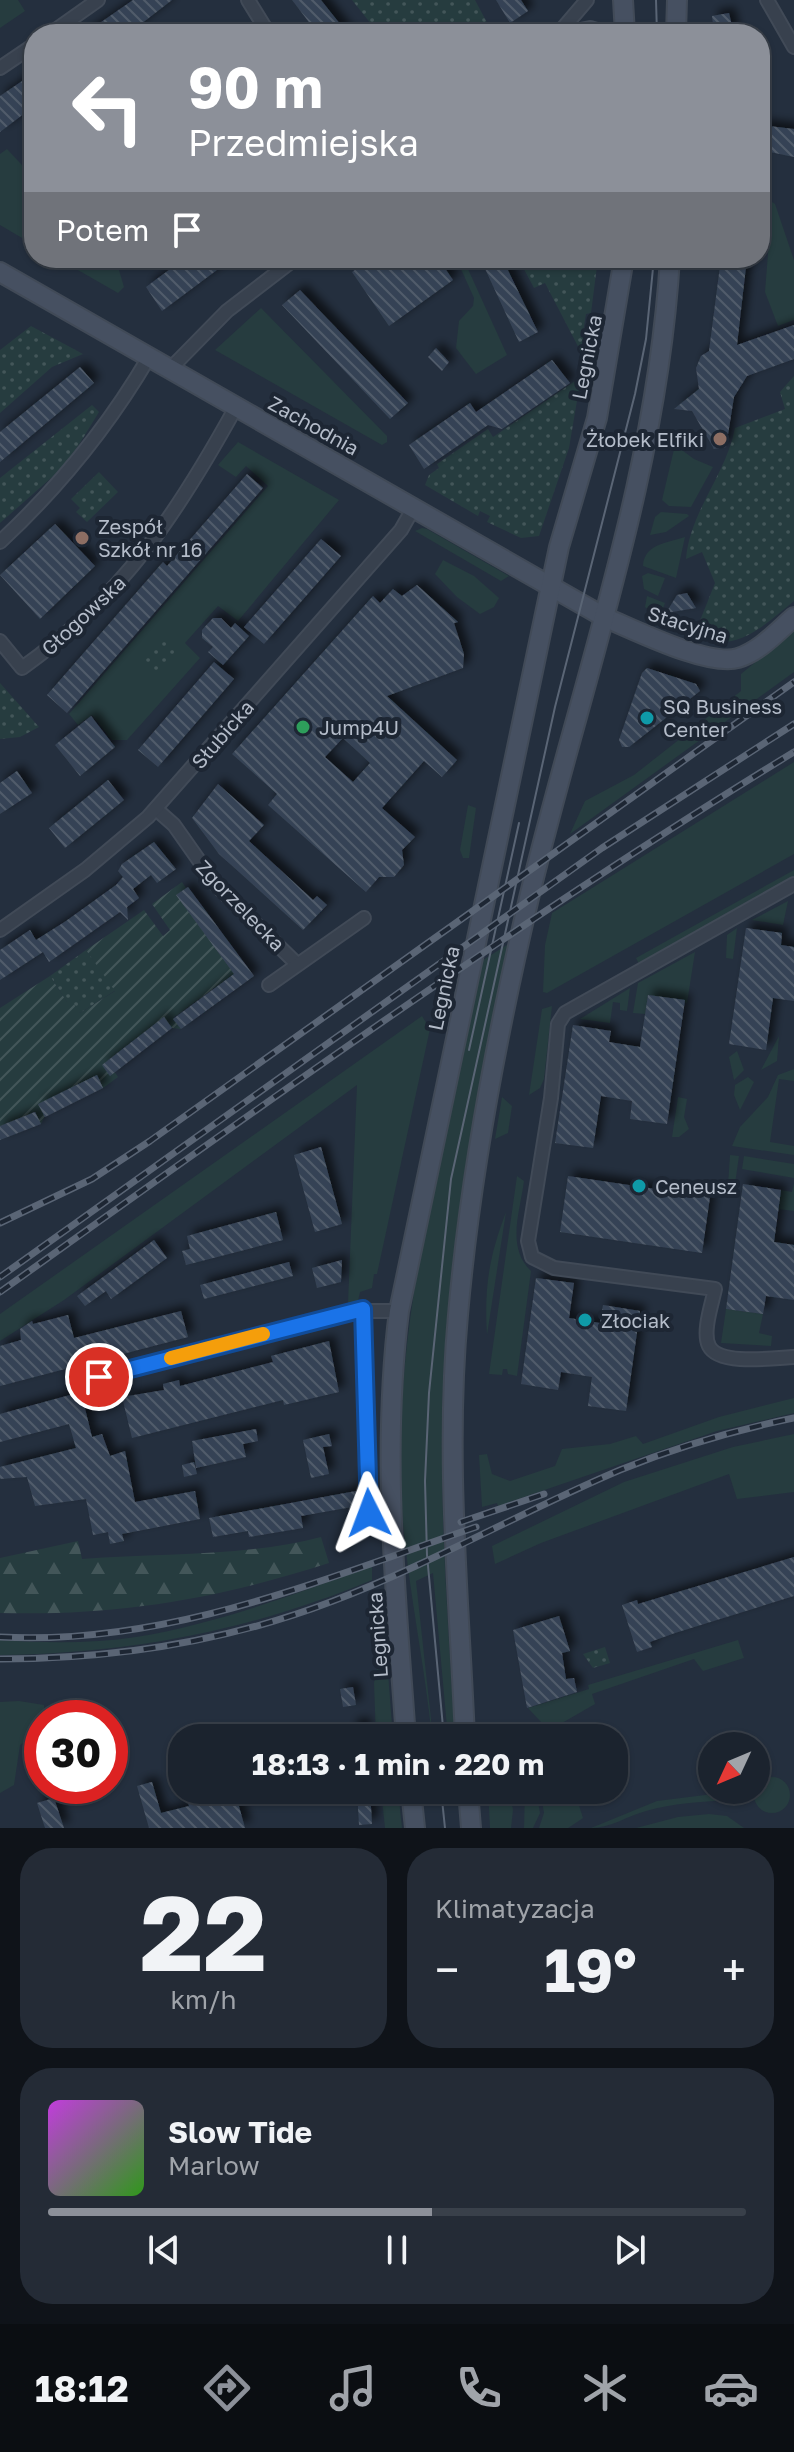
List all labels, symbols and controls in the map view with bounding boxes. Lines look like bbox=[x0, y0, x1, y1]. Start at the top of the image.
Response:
text: 90 m bbox=[188, 53, 323, 120]
icon: left bbox=[56, 56, 160, 160]
text: Przedmiejska bbox=[188, 121, 419, 164]
icon: arrive bbox=[165, 208, 209, 252]
text: Potem bbox=[56, 212, 149, 248]
street label: Legnicka bbox=[566, 312, 606, 402]
street label: Zachodnia bbox=[265, 390, 363, 460]
place label: Żłobek Elfiki bbox=[586, 427, 704, 451]
marker: Żłobek Elfiki bbox=[711, 430, 729, 448]
place label: Zespół Szkół nr 16 bbox=[98, 514, 203, 561]
marker: Zespół Szkół nr 16 bbox=[73, 529, 91, 547]
street label: Głogowska bbox=[36, 570, 130, 660]
street label: Stacyjna bbox=[645, 600, 731, 648]
place label: SQ Business Center bbox=[663, 694, 782, 741]
street label: Słubicka bbox=[186, 695, 258, 773]
marker: SQ Business Center bbox=[638, 709, 656, 727]
place label: Jump4U bbox=[319, 715, 399, 739]
marker: Jump4U bbox=[294, 718, 312, 736]
street label: Zgorzelecka bbox=[192, 855, 290, 955]
street label: Legnicka bbox=[422, 943, 464, 1033]
place label: Ceneusz bbox=[655, 1174, 737, 1198]
marker: Ceneusz bbox=[630, 1177, 648, 1195]
place label: Złociak bbox=[601, 1308, 670, 1332]
marker: Złociak bbox=[576, 1311, 594, 1329]
pin bbox=[65, 1343, 133, 1411]
icon: arrive bbox=[77, 1355, 121, 1399]
position arrow bbox=[327, 1471, 411, 1555]
street label: Legnicka bbox=[362, 1591, 392, 1679]
speed limit sign: 30 bbox=[24, 1700, 128, 1804]
north arrow bbox=[698, 1732, 770, 1804]
map controls bbox=[698, 1732, 770, 1804]
text: 18:13 · 1 min · 220 m bbox=[252, 1746, 544, 1782]
text: 22 bbox=[140, 1869, 267, 1994]
text: Klimatyzacja bbox=[435, 1893, 595, 1924]
text: 19° bbox=[544, 1933, 637, 2005]
text: − bbox=[435, 1943, 459, 1996]
text: + bbox=[722, 1943, 746, 1996]
text: km/h bbox=[170, 1984, 237, 2015]
text: Slow Tide bbox=[168, 2114, 312, 2150]
text: Marlow bbox=[168, 2150, 260, 2181]
icon: previous bbox=[142, 2228, 186, 2272]
icon: pause bbox=[375, 2228, 419, 2272]
icon: next bbox=[608, 2228, 652, 2272]
icon: directions bbox=[199, 2360, 255, 2416]
icon: music bbox=[325, 2360, 381, 2416]
icon: phone bbox=[451, 2360, 507, 2416]
icon: climate bbox=[577, 2360, 633, 2416]
icon: car bbox=[703, 2360, 759, 2416]
text: 18:12 bbox=[35, 2367, 129, 2410]

